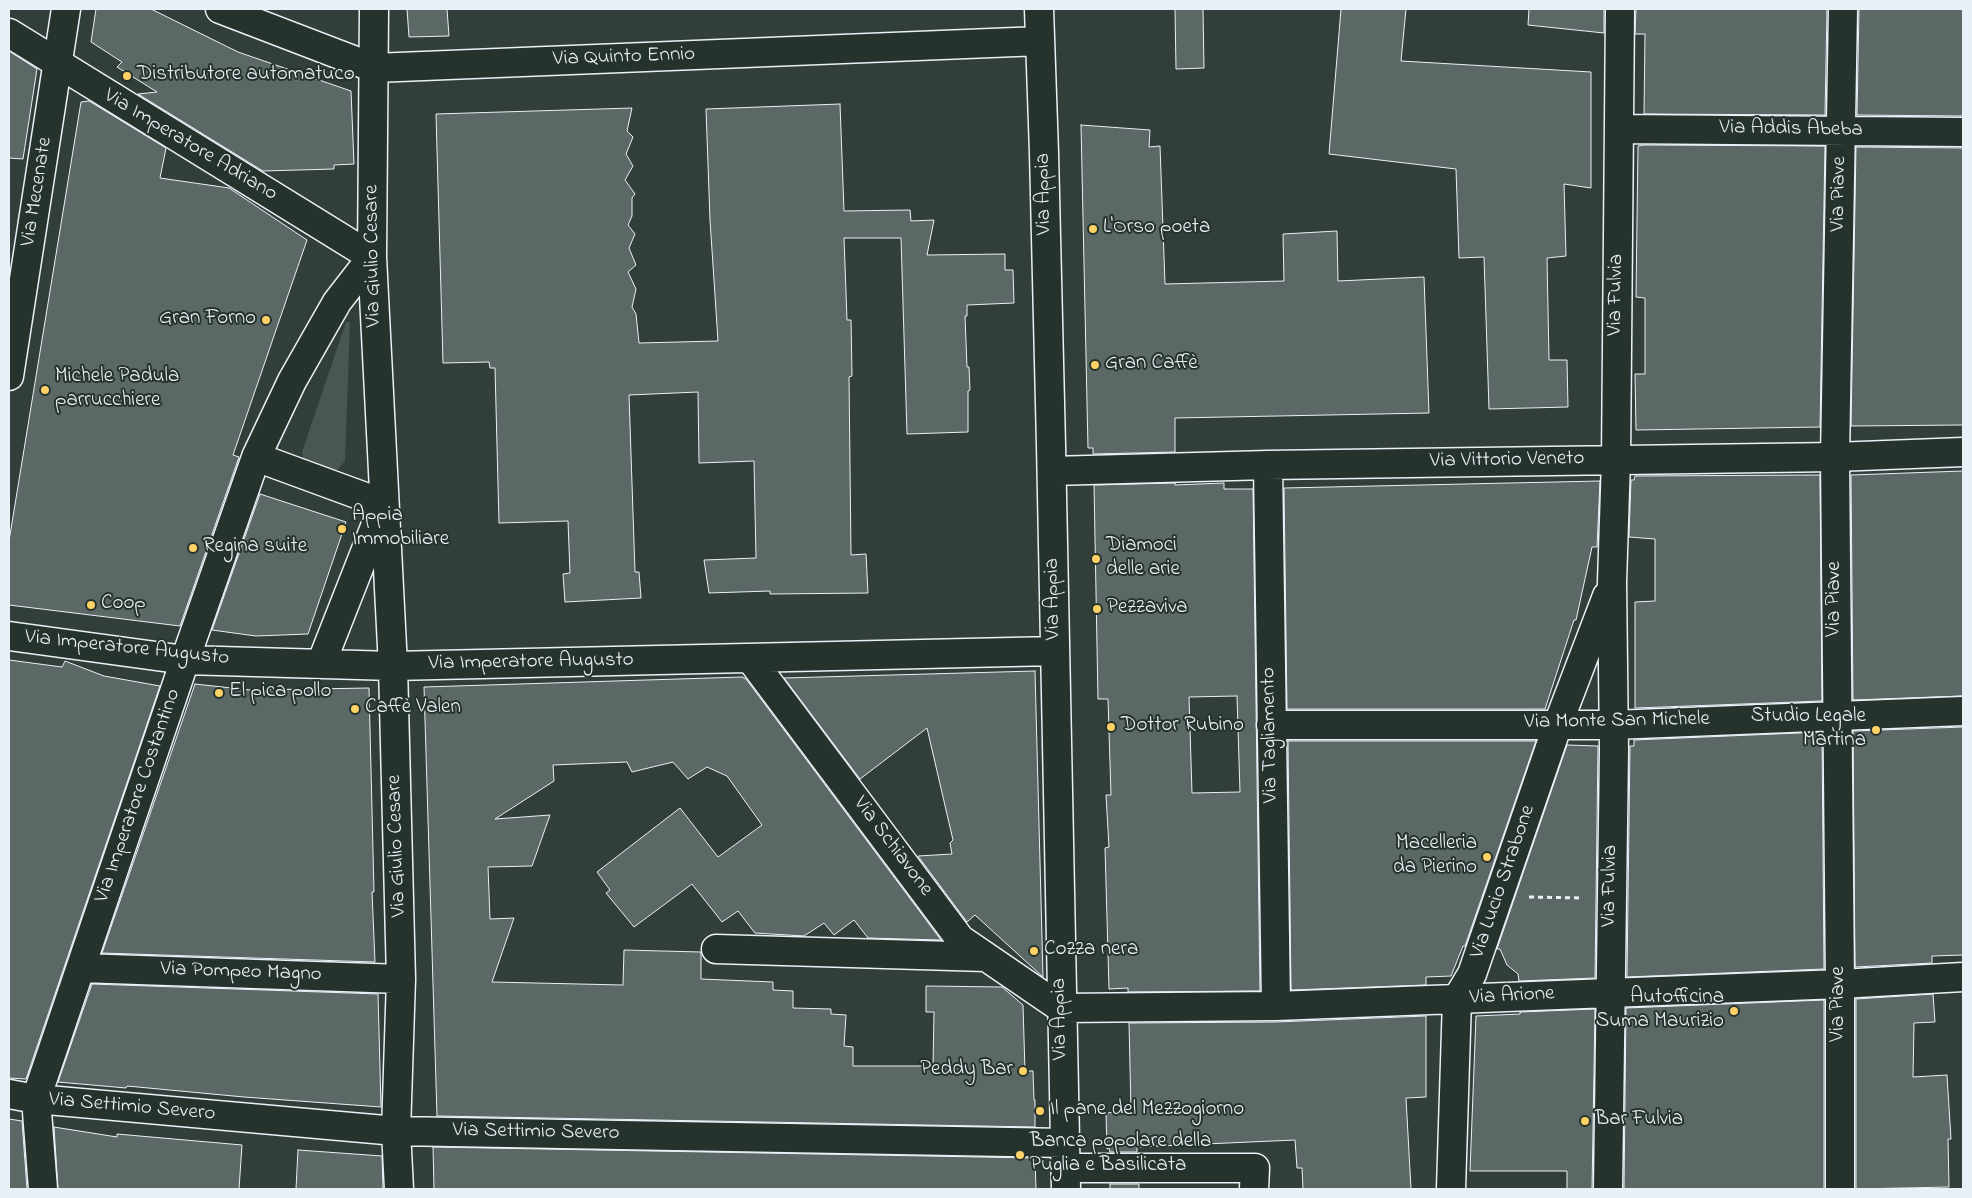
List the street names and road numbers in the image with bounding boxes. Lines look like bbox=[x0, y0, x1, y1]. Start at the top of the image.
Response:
street label: Via Quinto Ennio bbox=[552, 43, 696, 73]
street label: Via Imperatore Adriano bbox=[99, 84, 281, 208]
street label: Via Addis Abeba bbox=[1719, 116, 1863, 144]
street label: Via Mecenate bbox=[17, 136, 59, 248]
street label: Via Appia bbox=[1032, 153, 1058, 235]
street label: Via Piave bbox=[1827, 156, 1853, 232]
street label: Via Giulio Cesare bbox=[360, 185, 388, 327]
street label: Via Fulvia bbox=[1604, 254, 1630, 336]
street label: Via Vittorio Veneto bbox=[1430, 447, 1584, 475]
street label: Via Appia bbox=[1041, 558, 1067, 640]
street label: Via Piave bbox=[1823, 561, 1849, 637]
street label: Via Imperatore Augusto bbox=[24, 626, 230, 672]
street label: Via Imperatore Augusto bbox=[428, 649, 634, 677]
street label: Via Tagliamento bbox=[1257, 667, 1285, 803]
street label: Via Imperatore Costantino bbox=[91, 686, 187, 906]
street label: Via Monte San Michele bbox=[1524, 708, 1710, 736]
street label: Via Giulio Cesare bbox=[383, 774, 413, 918]
street label: Via Schiavone bbox=[846, 792, 938, 902]
street label: Via Lucio Strabone bbox=[1466, 802, 1542, 962]
street label: Via Fulvia bbox=[1598, 845, 1624, 927]
street label: Via Pompeo Magno bbox=[160, 958, 322, 988]
street label: Via Piave bbox=[1827, 966, 1853, 1042]
street label: Via Appia bbox=[1048, 978, 1074, 1060]
street label: Via Arione bbox=[1469, 982, 1555, 1012]
street label: Via Settimio Severo bbox=[48, 1088, 216, 1128]
street label: Via Settimio Severo bbox=[452, 1119, 620, 1147]

